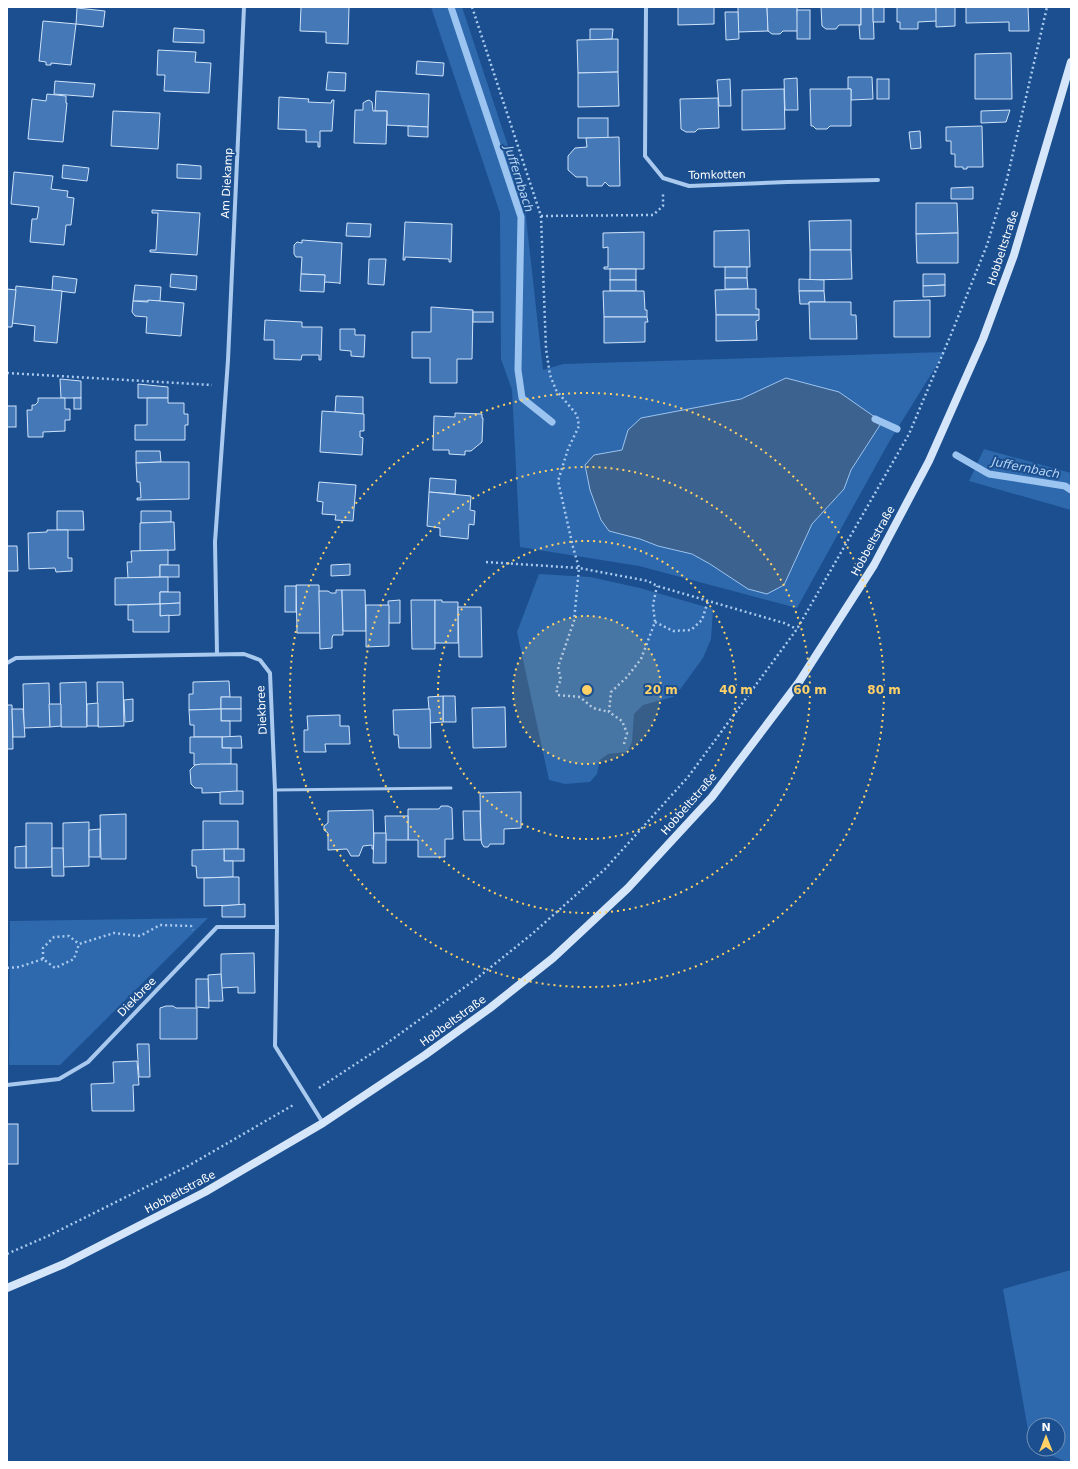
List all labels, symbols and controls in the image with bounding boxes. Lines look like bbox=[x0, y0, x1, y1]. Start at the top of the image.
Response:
water label: Juffernbach bbox=[501, 142, 536, 214]
street label: Am Diekamp bbox=[219, 147, 235, 219]
street label: Tomkotten bbox=[687, 168, 746, 182]
street label: Hobbeltstraße bbox=[985, 209, 1021, 287]
water label: Juffernbach bbox=[989, 454, 1061, 481]
street label: Hobbeltstraße bbox=[848, 503, 898, 578]
centre of rings bbox=[580, 683, 594, 697]
text: 20 m bbox=[644, 683, 678, 697]
text: 40 m bbox=[719, 683, 753, 697]
text: 60 m bbox=[793, 683, 827, 697]
text: 80 m bbox=[867, 683, 901, 697]
street label: Diekbree bbox=[254, 685, 270, 735]
street label: Hobbeltstraße bbox=[658, 770, 720, 838]
street label: Diekbree bbox=[115, 975, 159, 1019]
street label: Hobbeltstraße bbox=[418, 993, 489, 1049]
street label: Hobbeltstraße bbox=[142, 1168, 218, 1216]
north arrow bbox=[1026, 1417, 1066, 1457]
text: N bbox=[1041, 1421, 1051, 1434]

